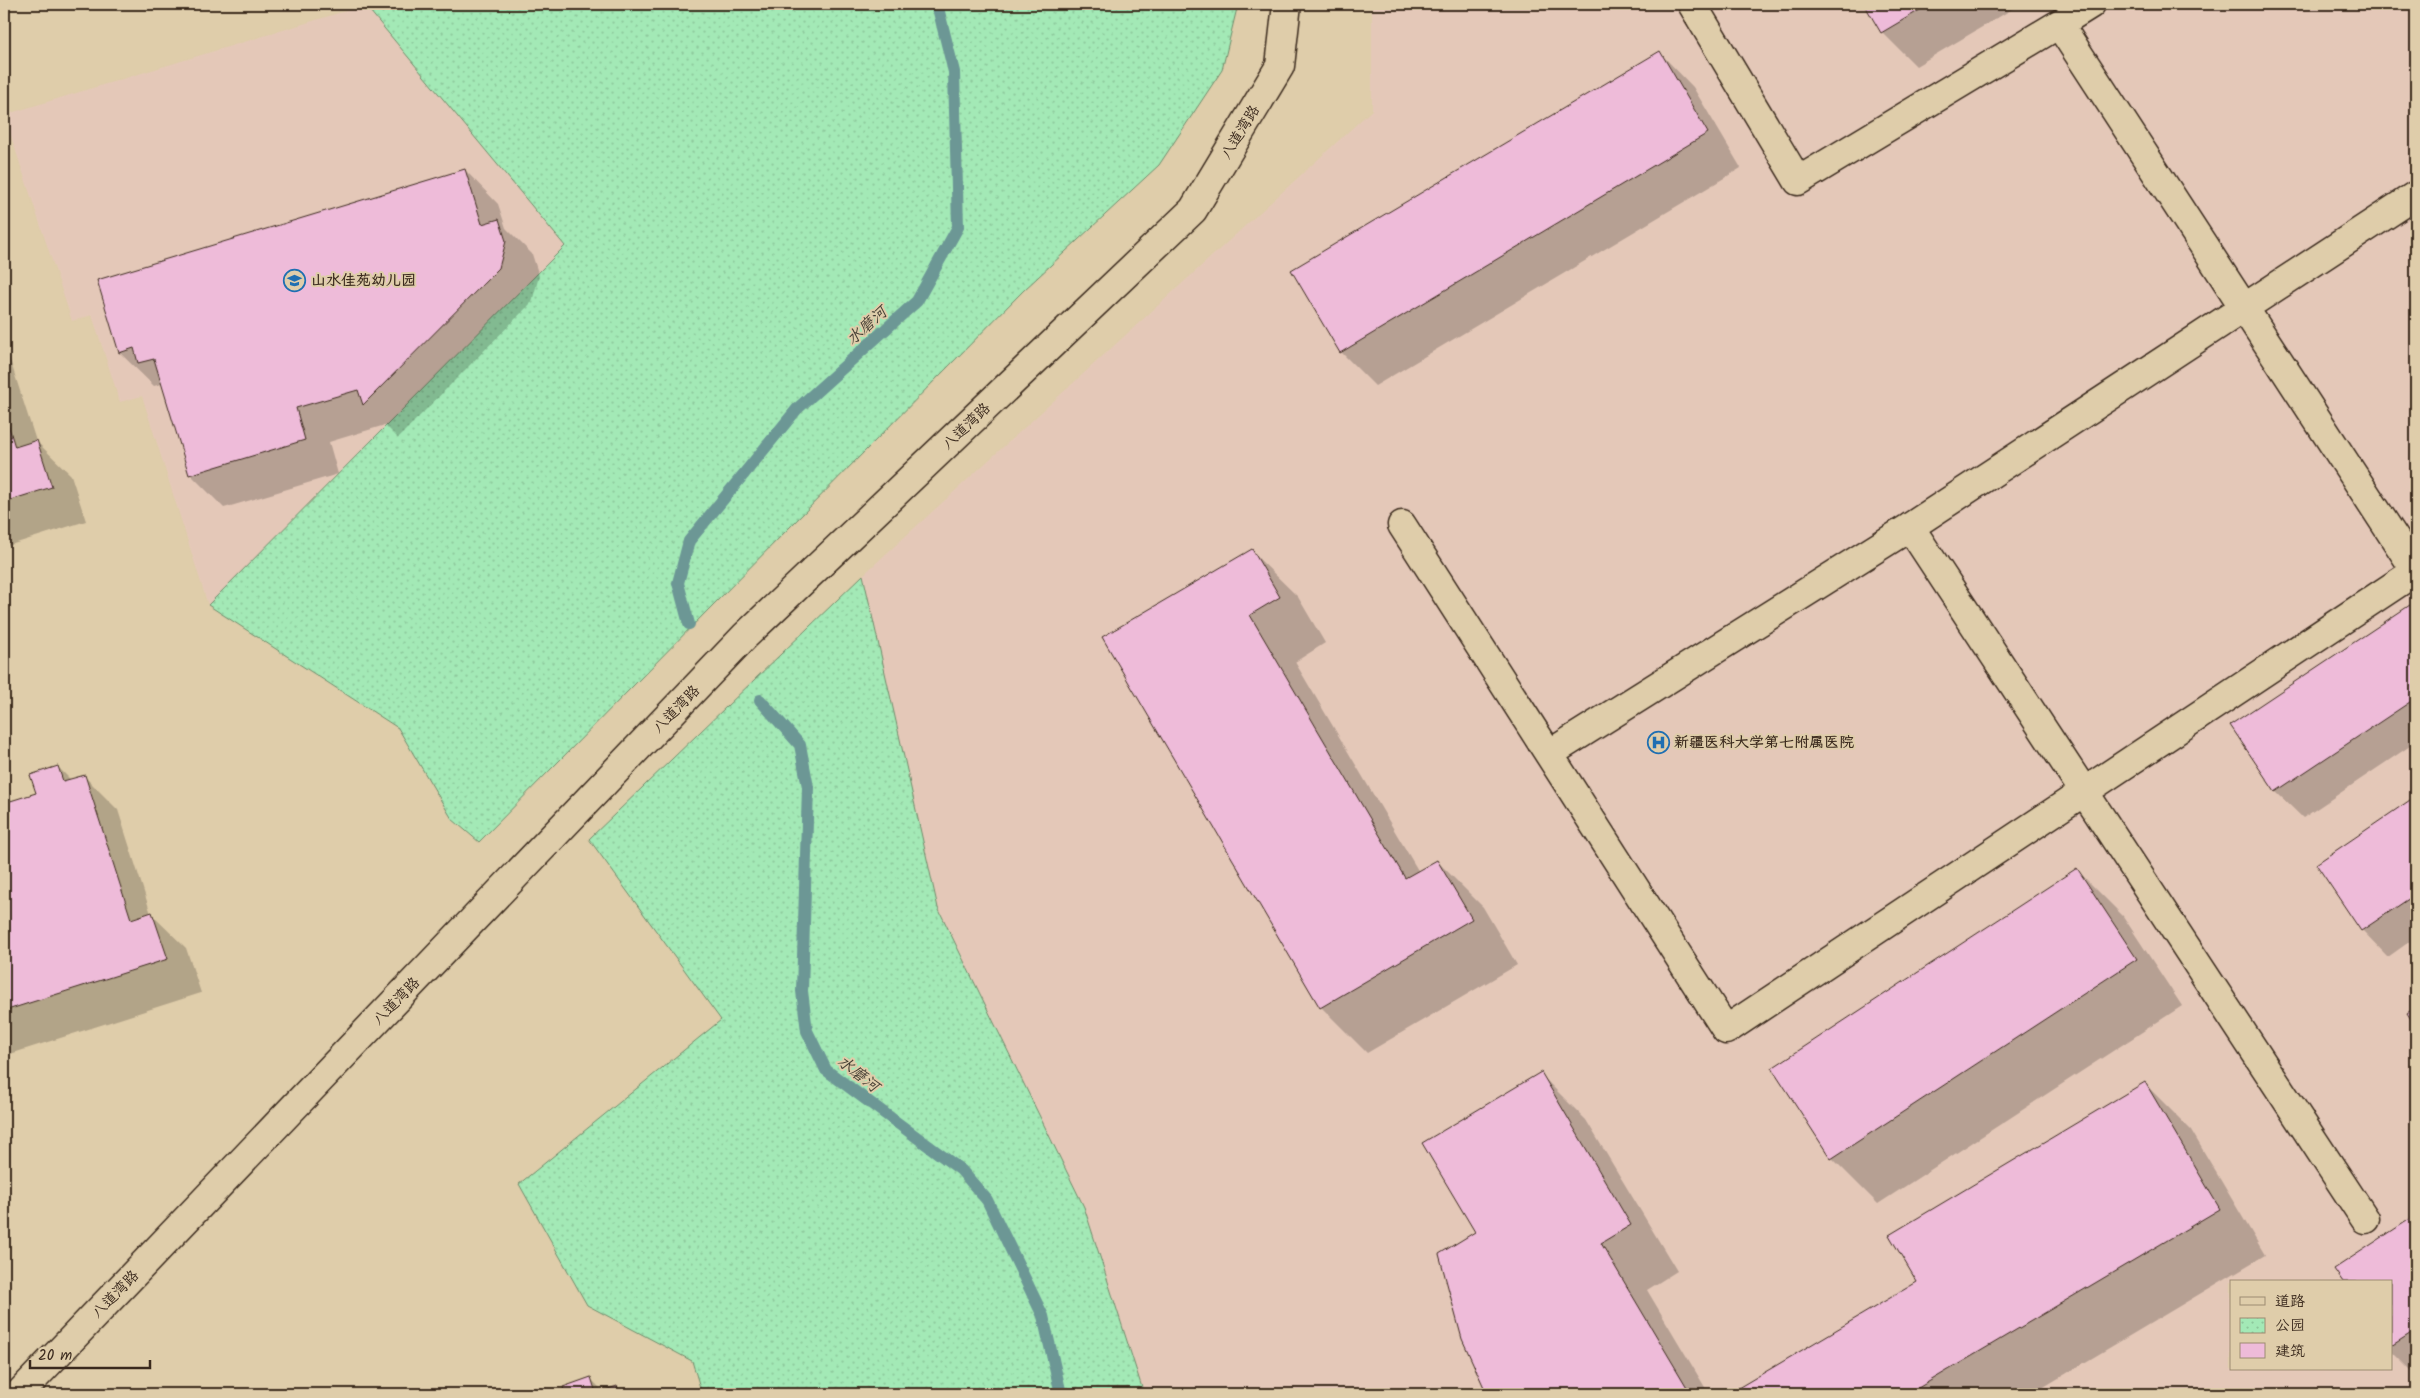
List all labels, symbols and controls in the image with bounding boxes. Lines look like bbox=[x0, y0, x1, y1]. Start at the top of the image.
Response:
street label: 八道湾路 bbox=[1215, 101, 1267, 164]
school or university icon: 山水佳苑幼儿园 bbox=[283, 268, 307, 292]
place label: 山水佳苑幼儿园 bbox=[311, 269, 416, 293]
water label: 水磨河 bbox=[841, 299, 895, 351]
street label: 八道湾路 bbox=[937, 397, 997, 456]
street label: 八道湾路 bbox=[647, 680, 706, 740]
hospital icon: 新疆医科大学第七附属医院 bbox=[1646, 730, 1670, 754]
place label: 新疆医科大学第七附属医院 bbox=[1674, 731, 1854, 755]
street label: 八道湾路 bbox=[367, 972, 426, 1032]
water label: 水磨河 bbox=[831, 1050, 887, 1101]
street label: 八道湾路 bbox=[86, 1265, 145, 1325]
legend bbox=[2230, 1280, 2392, 1370]
text: 道路 bbox=[2275, 1290, 2305, 1314]
text: 公园 bbox=[2275, 1314, 2305, 1338]
scale bar bbox=[30, 1338, 150, 1370]
text: 建筑 bbox=[2275, 1340, 2305, 1364]
text: 20 m bbox=[38, 1344, 72, 1368]

